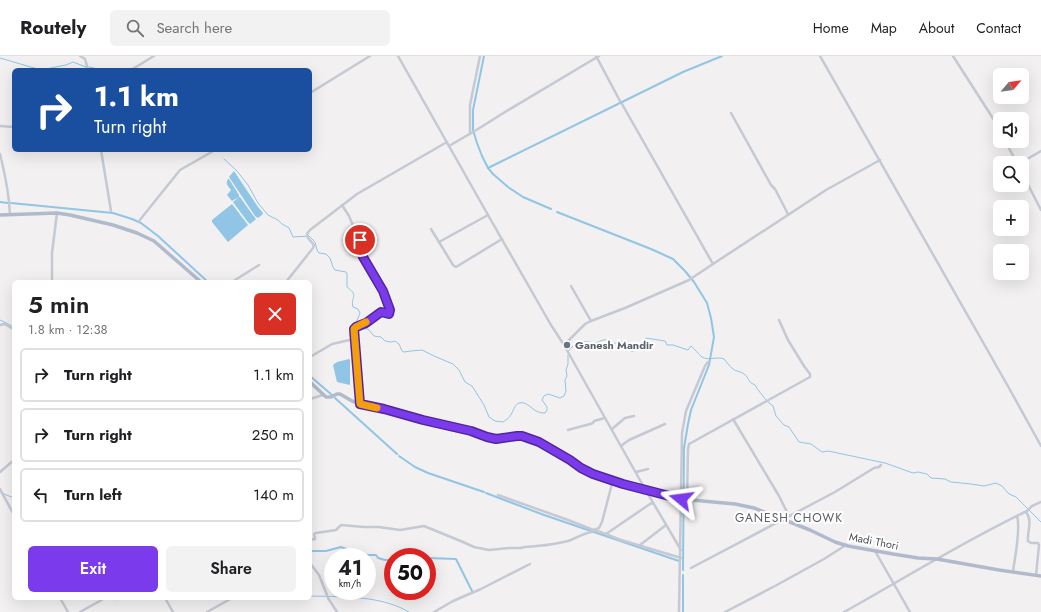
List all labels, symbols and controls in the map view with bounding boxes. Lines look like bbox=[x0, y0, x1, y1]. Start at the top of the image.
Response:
search box bbox=[110, 10, 390, 46]
text: Routely bbox=[20, 14, 86, 41]
icon: search bbox=[124, 17, 146, 39]
text: Search here bbox=[156, 17, 232, 39]
text: Home bbox=[813, 18, 849, 38]
text: Map bbox=[871, 18, 897, 38]
text: About bbox=[919, 18, 954, 38]
text: Contact bbox=[976, 18, 1021, 38]
north arrow bbox=[993, 68, 1029, 104]
map controls bbox=[993, 68, 1029, 280]
text: 1.1 km bbox=[94, 76, 179, 117]
icon: right bbox=[28, 84, 80, 136]
button: sound bbox=[993, 112, 1029, 148]
text: Turn right bbox=[94, 114, 166, 140]
button: search bbox=[993, 156, 1029, 192]
button: + bbox=[993, 200, 1029, 236]
pin bbox=[343, 223, 377, 257]
icon: arrive bbox=[349, 229, 371, 251]
button: − bbox=[993, 244, 1029, 280]
text: 5 min bbox=[28, 287, 89, 322]
button: close bbox=[254, 293, 296, 335]
text: 1.8 km · 12:38 bbox=[28, 320, 108, 339]
place label: Ganesh Mandir bbox=[575, 337, 654, 353]
marker: Ganesh Mandir bbox=[562, 340, 572, 350]
icon: right bbox=[30, 364, 52, 386]
text: Turn right bbox=[64, 364, 132, 386]
text: 1.1 km bbox=[253, 364, 294, 386]
icon: right bbox=[30, 424, 52, 446]
text: Turn right bbox=[64, 424, 132, 446]
text: 250 m bbox=[252, 424, 294, 446]
position arrow bbox=[660, 478, 702, 520]
icon: left bbox=[30, 484, 52, 506]
text: Turn left bbox=[64, 484, 122, 506]
text: 140 m bbox=[253, 484, 294, 506]
district label: GANESH CHOWK bbox=[735, 509, 843, 527]
street label: Madi Thori bbox=[848, 528, 900, 554]
button: Exit bbox=[28, 546, 158, 592]
button: Share bbox=[166, 546, 296, 592]
speed limit sign: 50 bbox=[384, 548, 436, 600]
text: 41 bbox=[338, 554, 362, 583]
text: km/h bbox=[339, 576, 361, 591]

